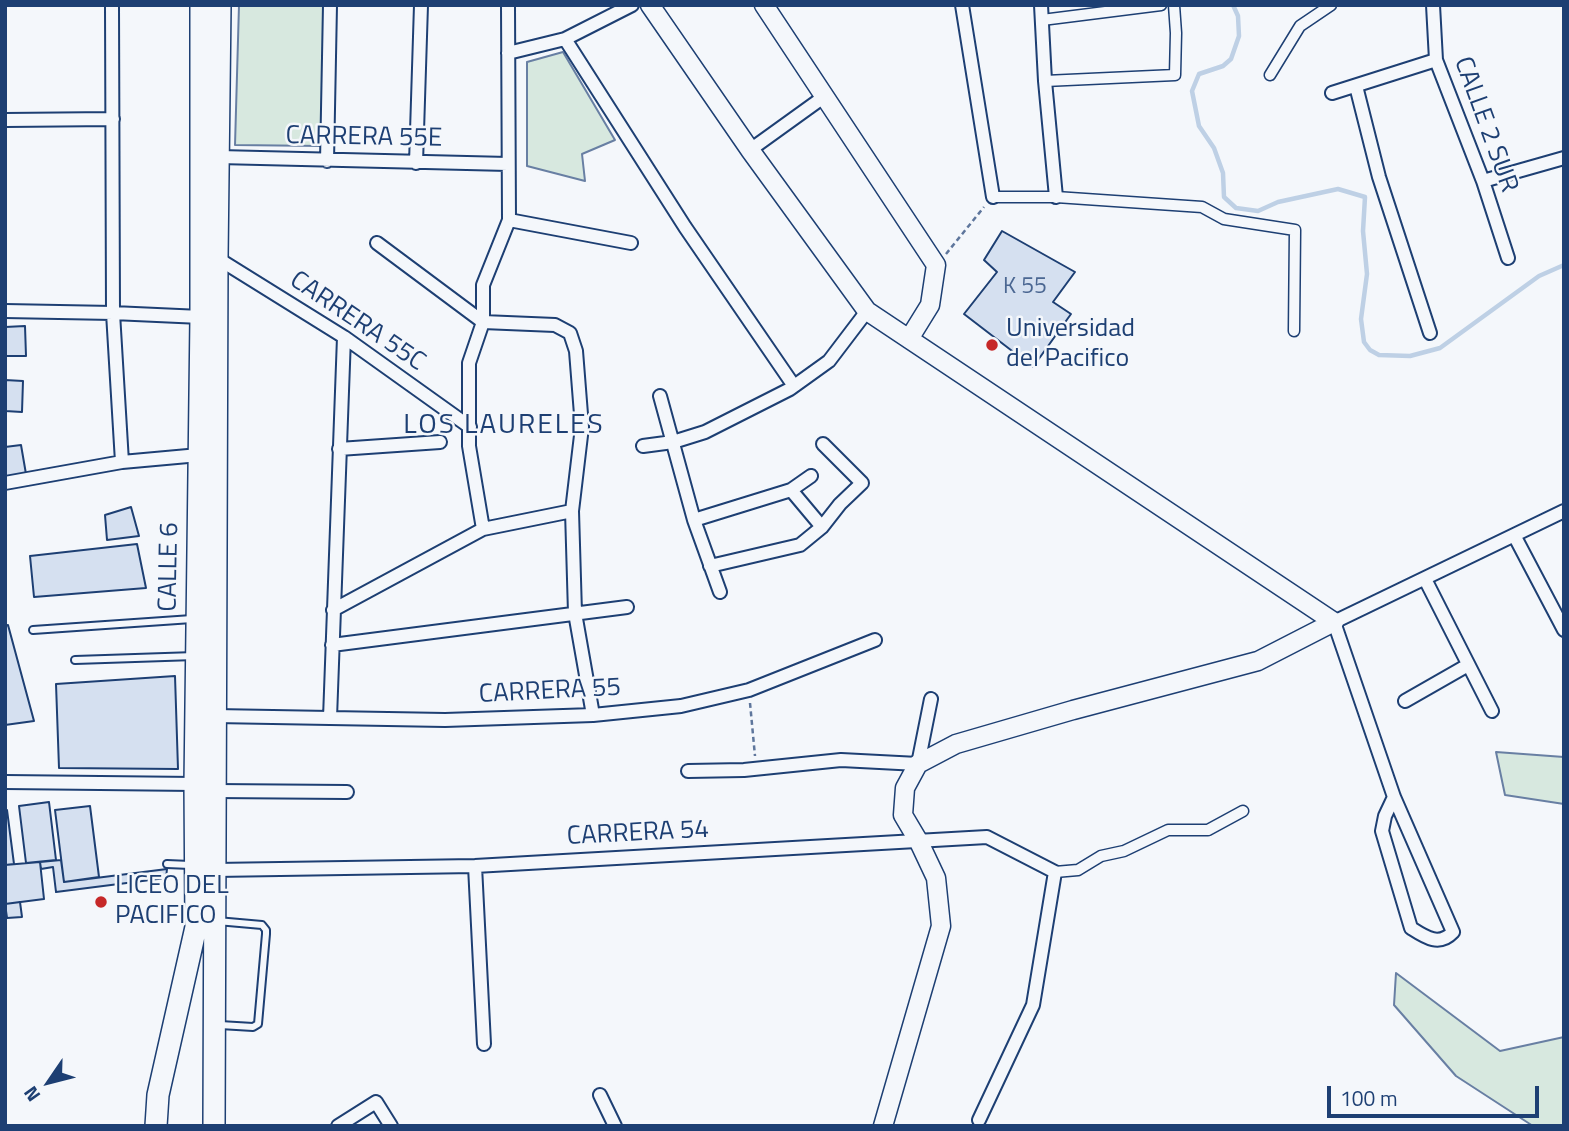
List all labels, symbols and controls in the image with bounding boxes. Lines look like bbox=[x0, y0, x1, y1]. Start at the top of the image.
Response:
street label: CALLE 2 SUR bbox=[1446, 53, 1524, 197]
street label: CARRERA 55E bbox=[285, 121, 443, 155]
street label: CARRERA 55C bbox=[283, 265, 431, 379]
house number: K 55 bbox=[1003, 273, 1047, 301]
place label: Universidad del Pacifico bbox=[1006, 314, 1135, 376]
marker: Universidad del Pacifico bbox=[984, 337, 1000, 353]
district label: LOS LAURELES bbox=[405, 409, 603, 443]
street label: CALLE 6 bbox=[154, 522, 186, 612]
street label: CARRERA 55 bbox=[478, 673, 622, 711]
street label: CARRERA 54 bbox=[566, 815, 710, 853]
place label: LICEO DEL PACIFICO bbox=[115, 871, 229, 932]
marker: LICEO DEL PACIFICO bbox=[93, 894, 109, 910]
north arrow bbox=[14, 1047, 84, 1117]
scale bar bbox=[1331, 1072, 1543, 1116]
text: N bbox=[16, 1081, 47, 1108]
text: 100 m bbox=[1340, 1082, 1397, 1114]

